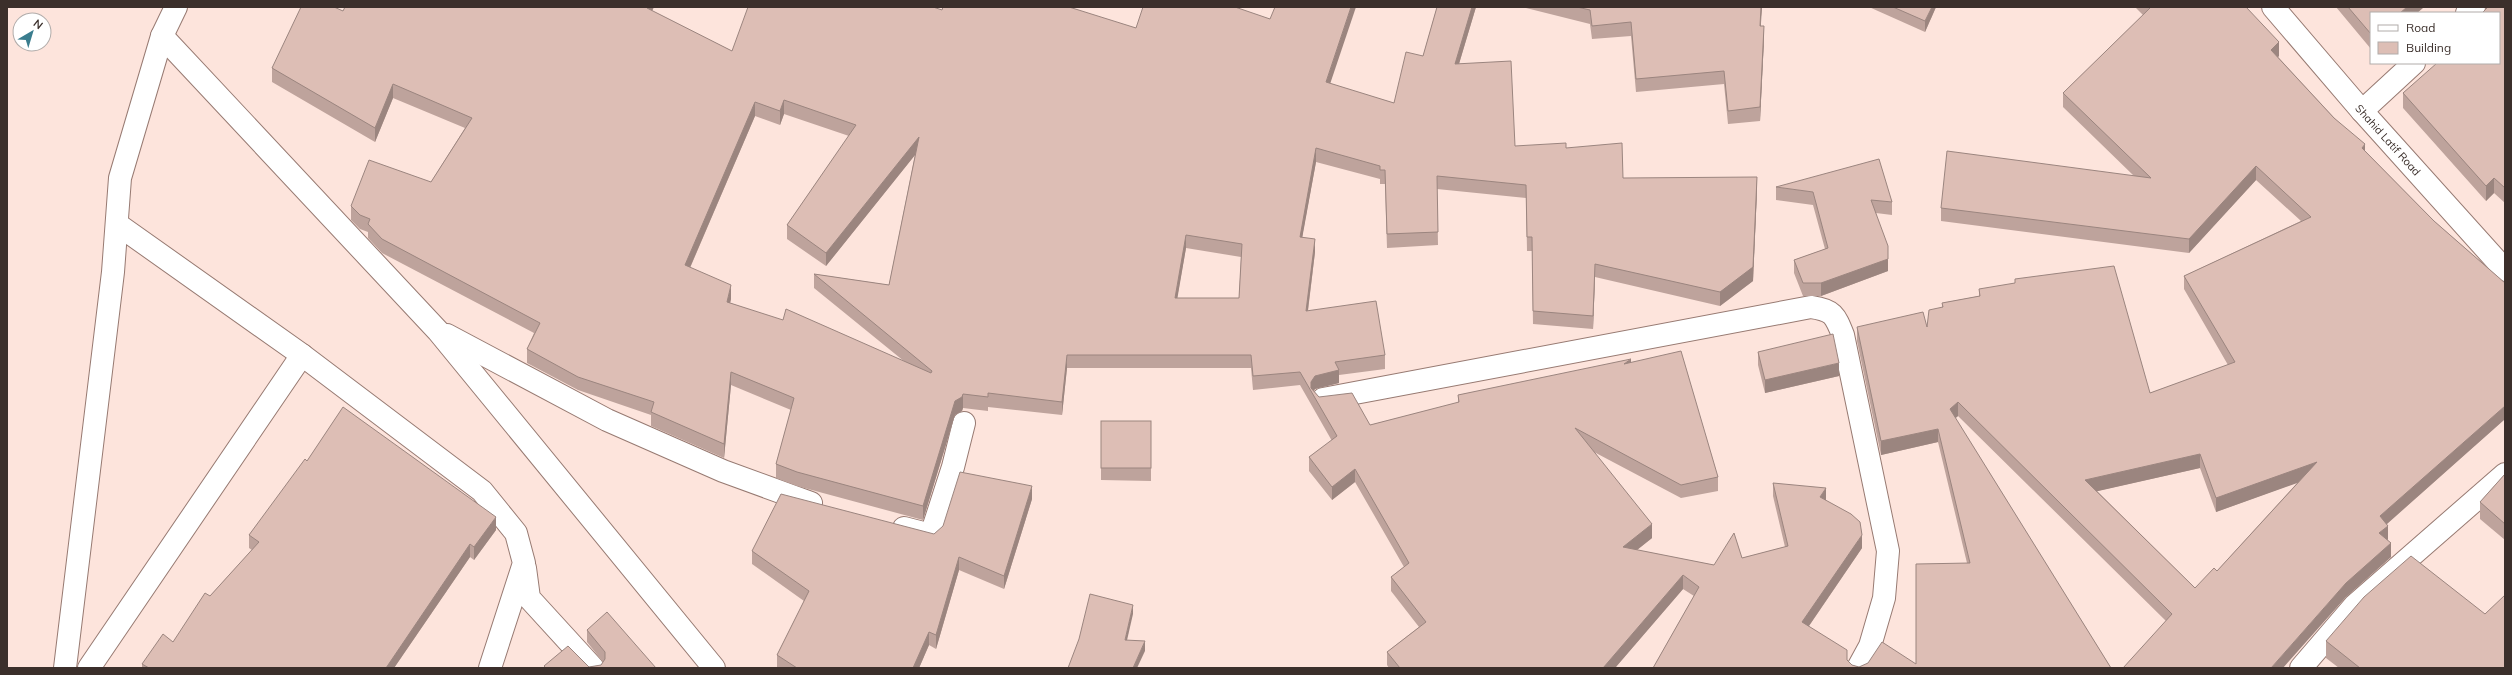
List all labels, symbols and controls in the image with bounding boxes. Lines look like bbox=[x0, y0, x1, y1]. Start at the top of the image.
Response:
north arrow bbox=[12, 12, 52, 52]
legend bbox=[2370, 12, 2500, 64]
text: N bbox=[31, 16, 46, 32]
text: Road bbox=[2406, 20, 2435, 35]
text: Building bbox=[2406, 40, 2451, 55]
street label: Shahid Latif Road bbox=[2352, 101, 2424, 179]

